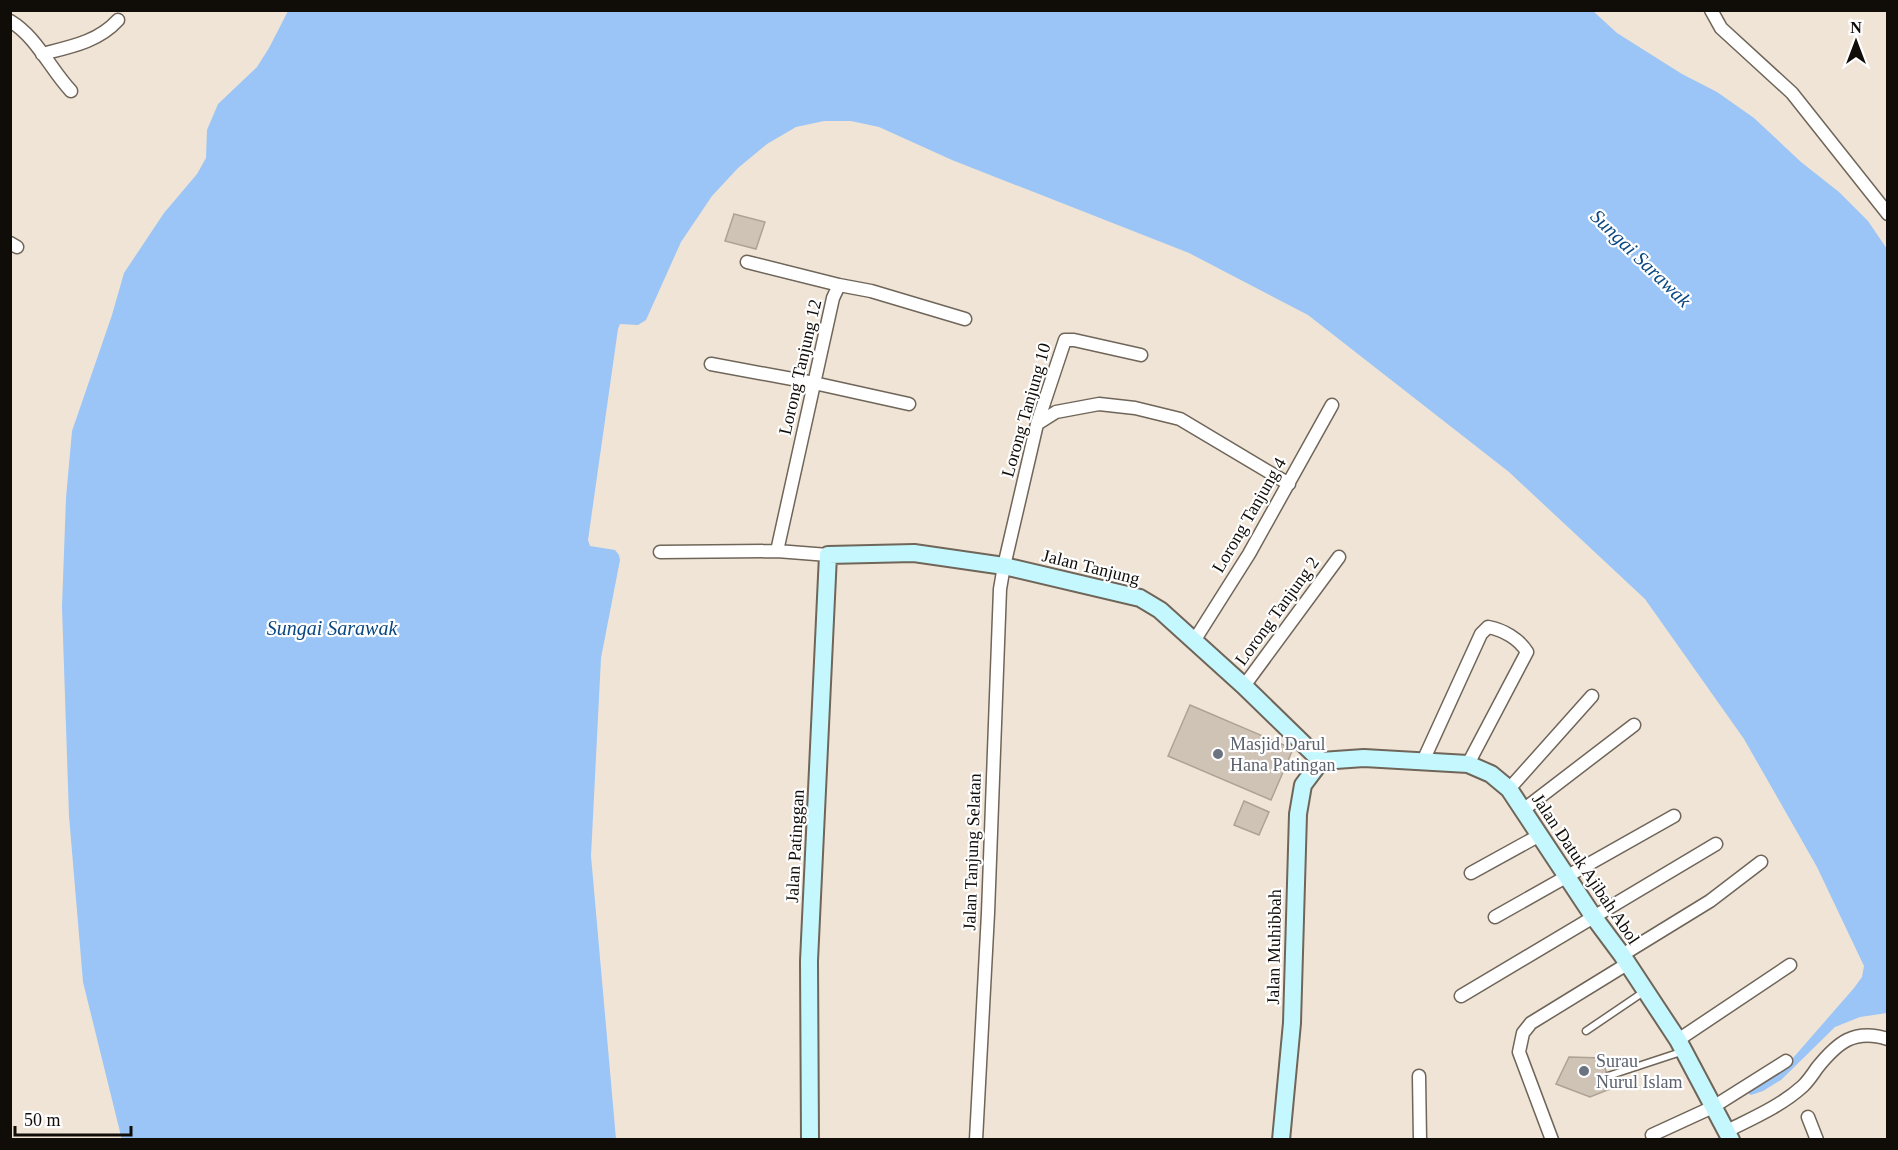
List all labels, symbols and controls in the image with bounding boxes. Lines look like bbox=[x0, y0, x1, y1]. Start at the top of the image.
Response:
north arrow bbox=[1826, 12, 1886, 72]
text: N bbox=[1850, 19, 1862, 36]
water label: Sungai Sarawak bbox=[1586, 205, 1696, 313]
street label: Lorong Tanjung 12 bbox=[775, 297, 825, 437]
street label: Lorong Tanjung 10 bbox=[997, 341, 1055, 479]
street label: Lorong Tanjung 4 bbox=[1208, 454, 1290, 576]
street label: Jalan Tanjung bbox=[1040, 545, 1142, 589]
street label: Lorong Tanjung 2 bbox=[1231, 553, 1323, 669]
water label: Sungai Sarawak bbox=[267, 617, 398, 640]
place label: Masjid Darul Hana Patingan bbox=[1230, 734, 1335, 775]
marker: Masjid Darul Hana Patingan bbox=[1211, 747, 1225, 761]
street label: Jalan Tanjung Selatan bbox=[959, 773, 985, 931]
street label: Jalan Patinggan bbox=[782, 789, 808, 903]
street label: Jalan Datuk Ajibah Abol bbox=[1528, 790, 1644, 948]
street label: Jalan Muhibbah bbox=[1263, 889, 1285, 1005]
place label: Surau Nurul Islam bbox=[1596, 1051, 1682, 1092]
marker: Surau Nurul Islam bbox=[1577, 1064, 1591, 1078]
scale bar bbox=[15, 1099, 130, 1137]
text: 50 m bbox=[24, 1110, 61, 1130]

